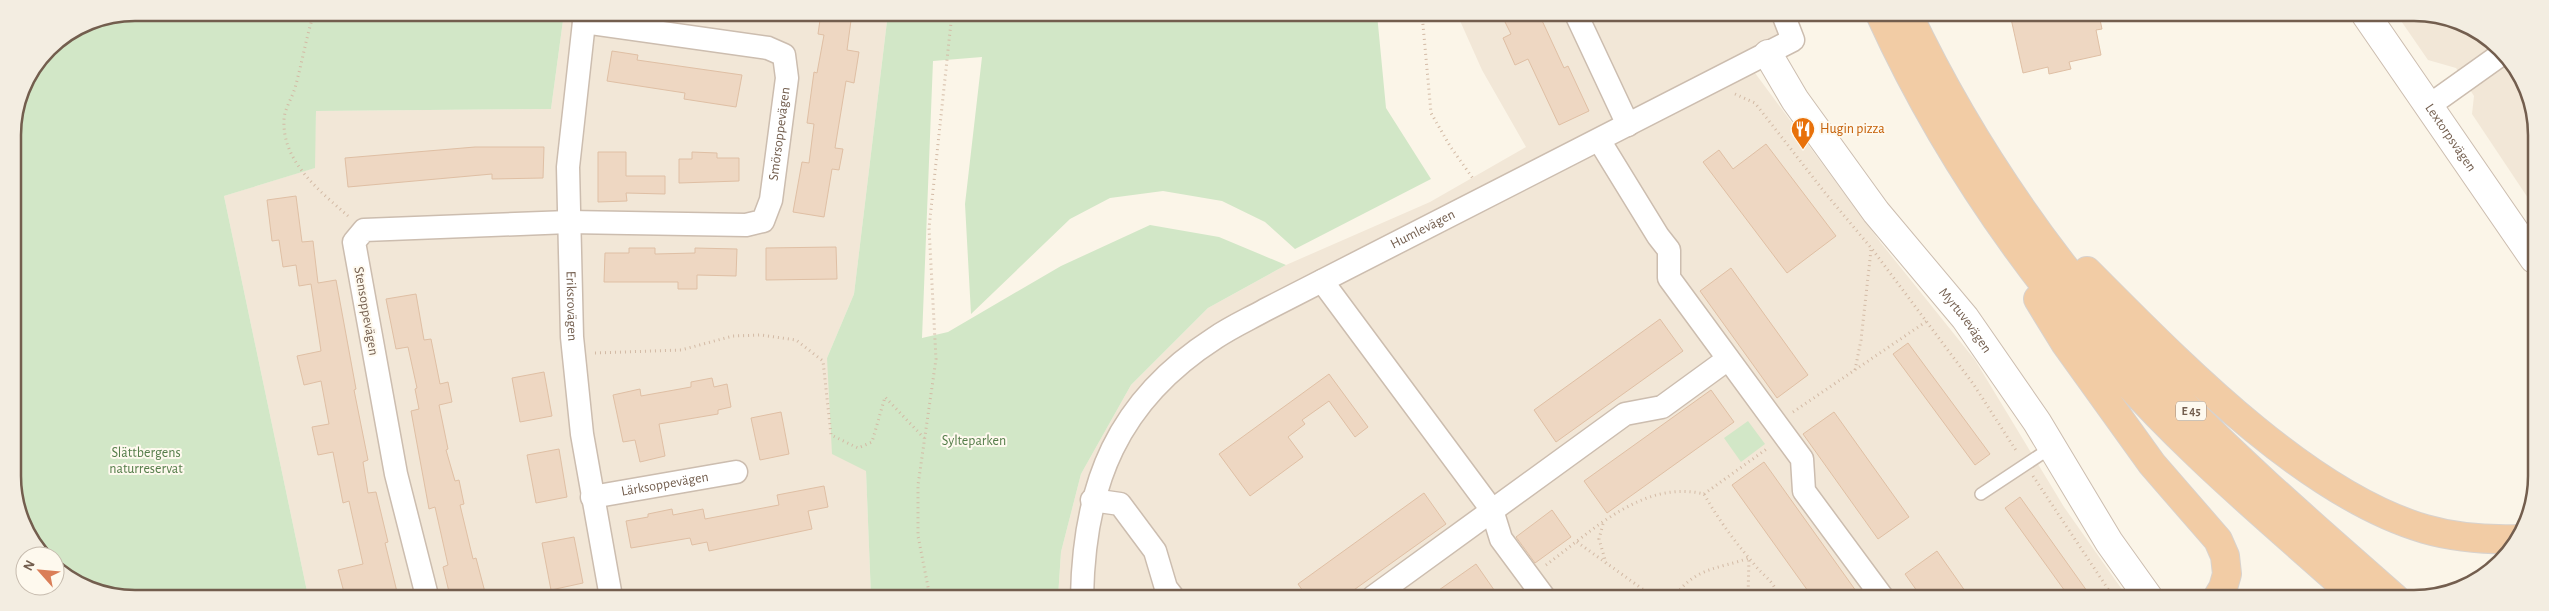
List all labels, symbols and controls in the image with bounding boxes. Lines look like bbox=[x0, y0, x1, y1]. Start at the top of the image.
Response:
street label: Smörsoppevägen bbox=[767, 86, 793, 182]
street label: Lextorpsvägen bbox=[2422, 101, 2479, 174]
restaurant icon: Hugin pizza bbox=[1790, 116, 1816, 150]
place label: Hugin pizza bbox=[1820, 122, 1885, 136]
street label: Humlevägen bbox=[1388, 207, 1457, 252]
street label: Stensoppevägen bbox=[351, 265, 381, 357]
street label: Eriksrovägen bbox=[563, 271, 579, 342]
street label: Myrtuvevägen bbox=[1936, 285, 1994, 356]
road number: E 45 bbox=[2176, 402, 2206, 421]
park label: Sylteparken bbox=[942, 434, 1006, 448]
park label: Slättbergens naturreservat bbox=[109, 446, 183, 476]
street label: Lärksoppevägen bbox=[620, 470, 710, 499]
north arrow bbox=[15, 546, 65, 596]
text: N bbox=[21, 558, 38, 573]

